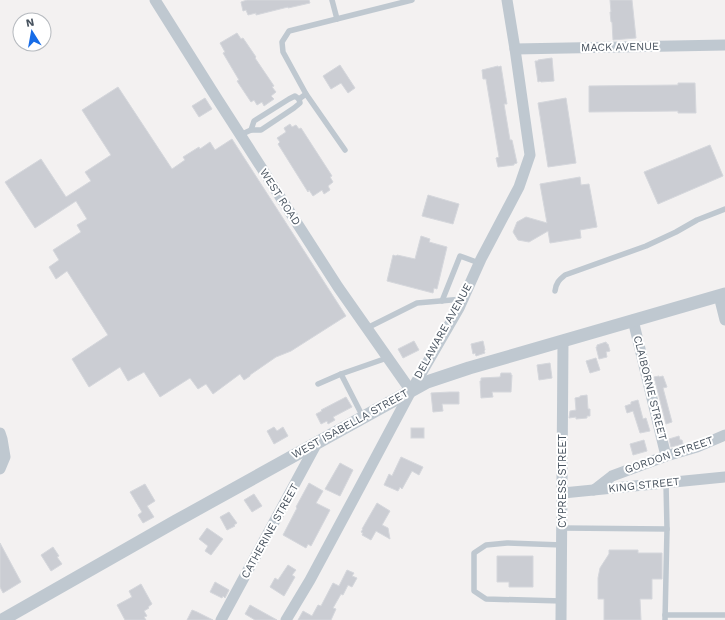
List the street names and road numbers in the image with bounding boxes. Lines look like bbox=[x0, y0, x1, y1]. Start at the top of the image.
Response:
street label: MACK AVENUE bbox=[581, 40, 659, 54]
street label: WEST ROAD bbox=[257, 166, 303, 228]
street label: DELAWARE AVENUE bbox=[411, 281, 475, 381]
street label: CLAIBORNE STREET bbox=[631, 334, 669, 442]
street label: WEST ISABELLA STREET bbox=[289, 386, 411, 461]
street label: CYPRESS STREET bbox=[556, 434, 569, 528]
street label: GORDON STREET bbox=[623, 434, 715, 476]
street label: KING STREET bbox=[608, 475, 681, 495]
street label: CATHERINE STREET bbox=[239, 481, 302, 581]

